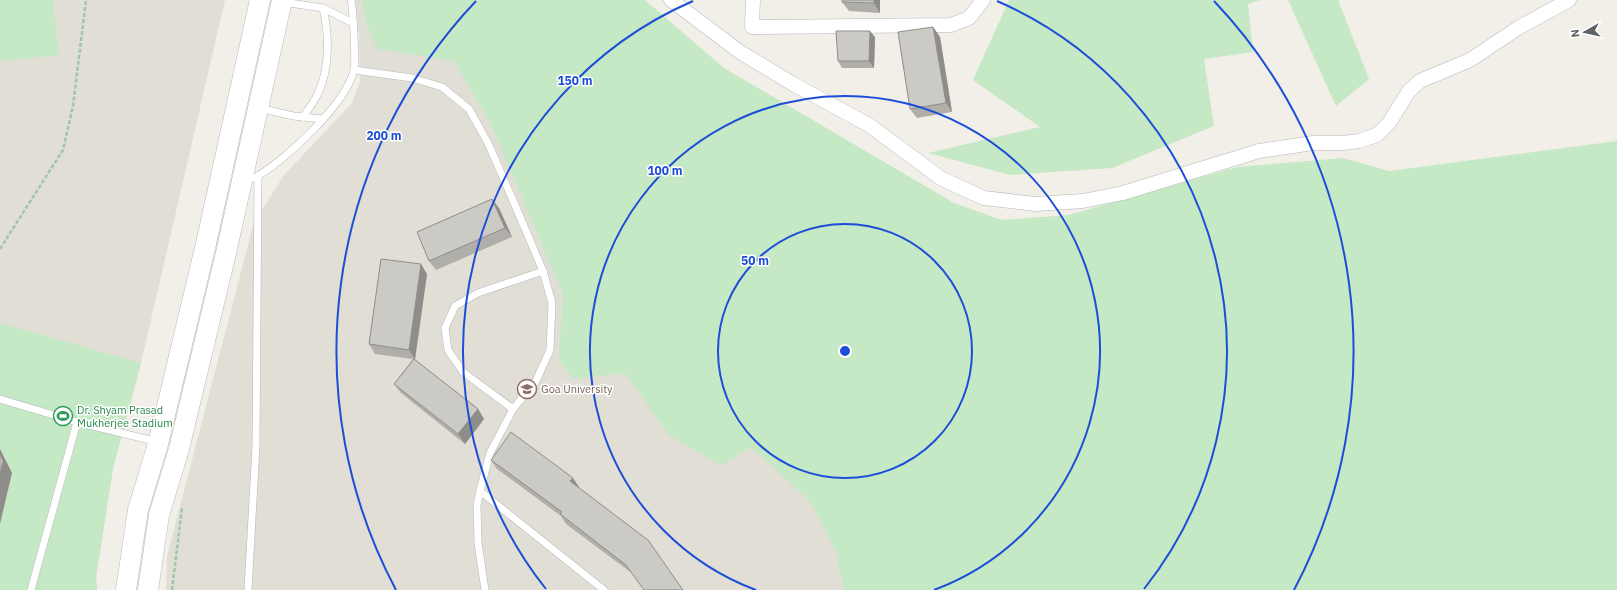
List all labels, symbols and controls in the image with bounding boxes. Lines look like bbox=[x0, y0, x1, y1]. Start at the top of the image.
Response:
north arrow bbox=[1565, 12, 1605, 52]
text: N bbox=[1568, 28, 1583, 38]
text: 150 m bbox=[557, 73, 593, 88]
text: 200 m bbox=[366, 128, 402, 143]
text: 100 m bbox=[647, 163, 683, 178]
text: 50 m bbox=[741, 253, 769, 268]
centre of rings bbox=[838, 344, 852, 358]
school or university icon: Goa University bbox=[516, 378, 538, 400]
place label: Goa University bbox=[541, 382, 613, 396]
place label: Dr. Shyam Prasad Mukherjee Stadium bbox=[77, 403, 173, 430]
sports icon: Dr. Shyam Prasad Mukherjee Stadium bbox=[52, 405, 74, 427]

